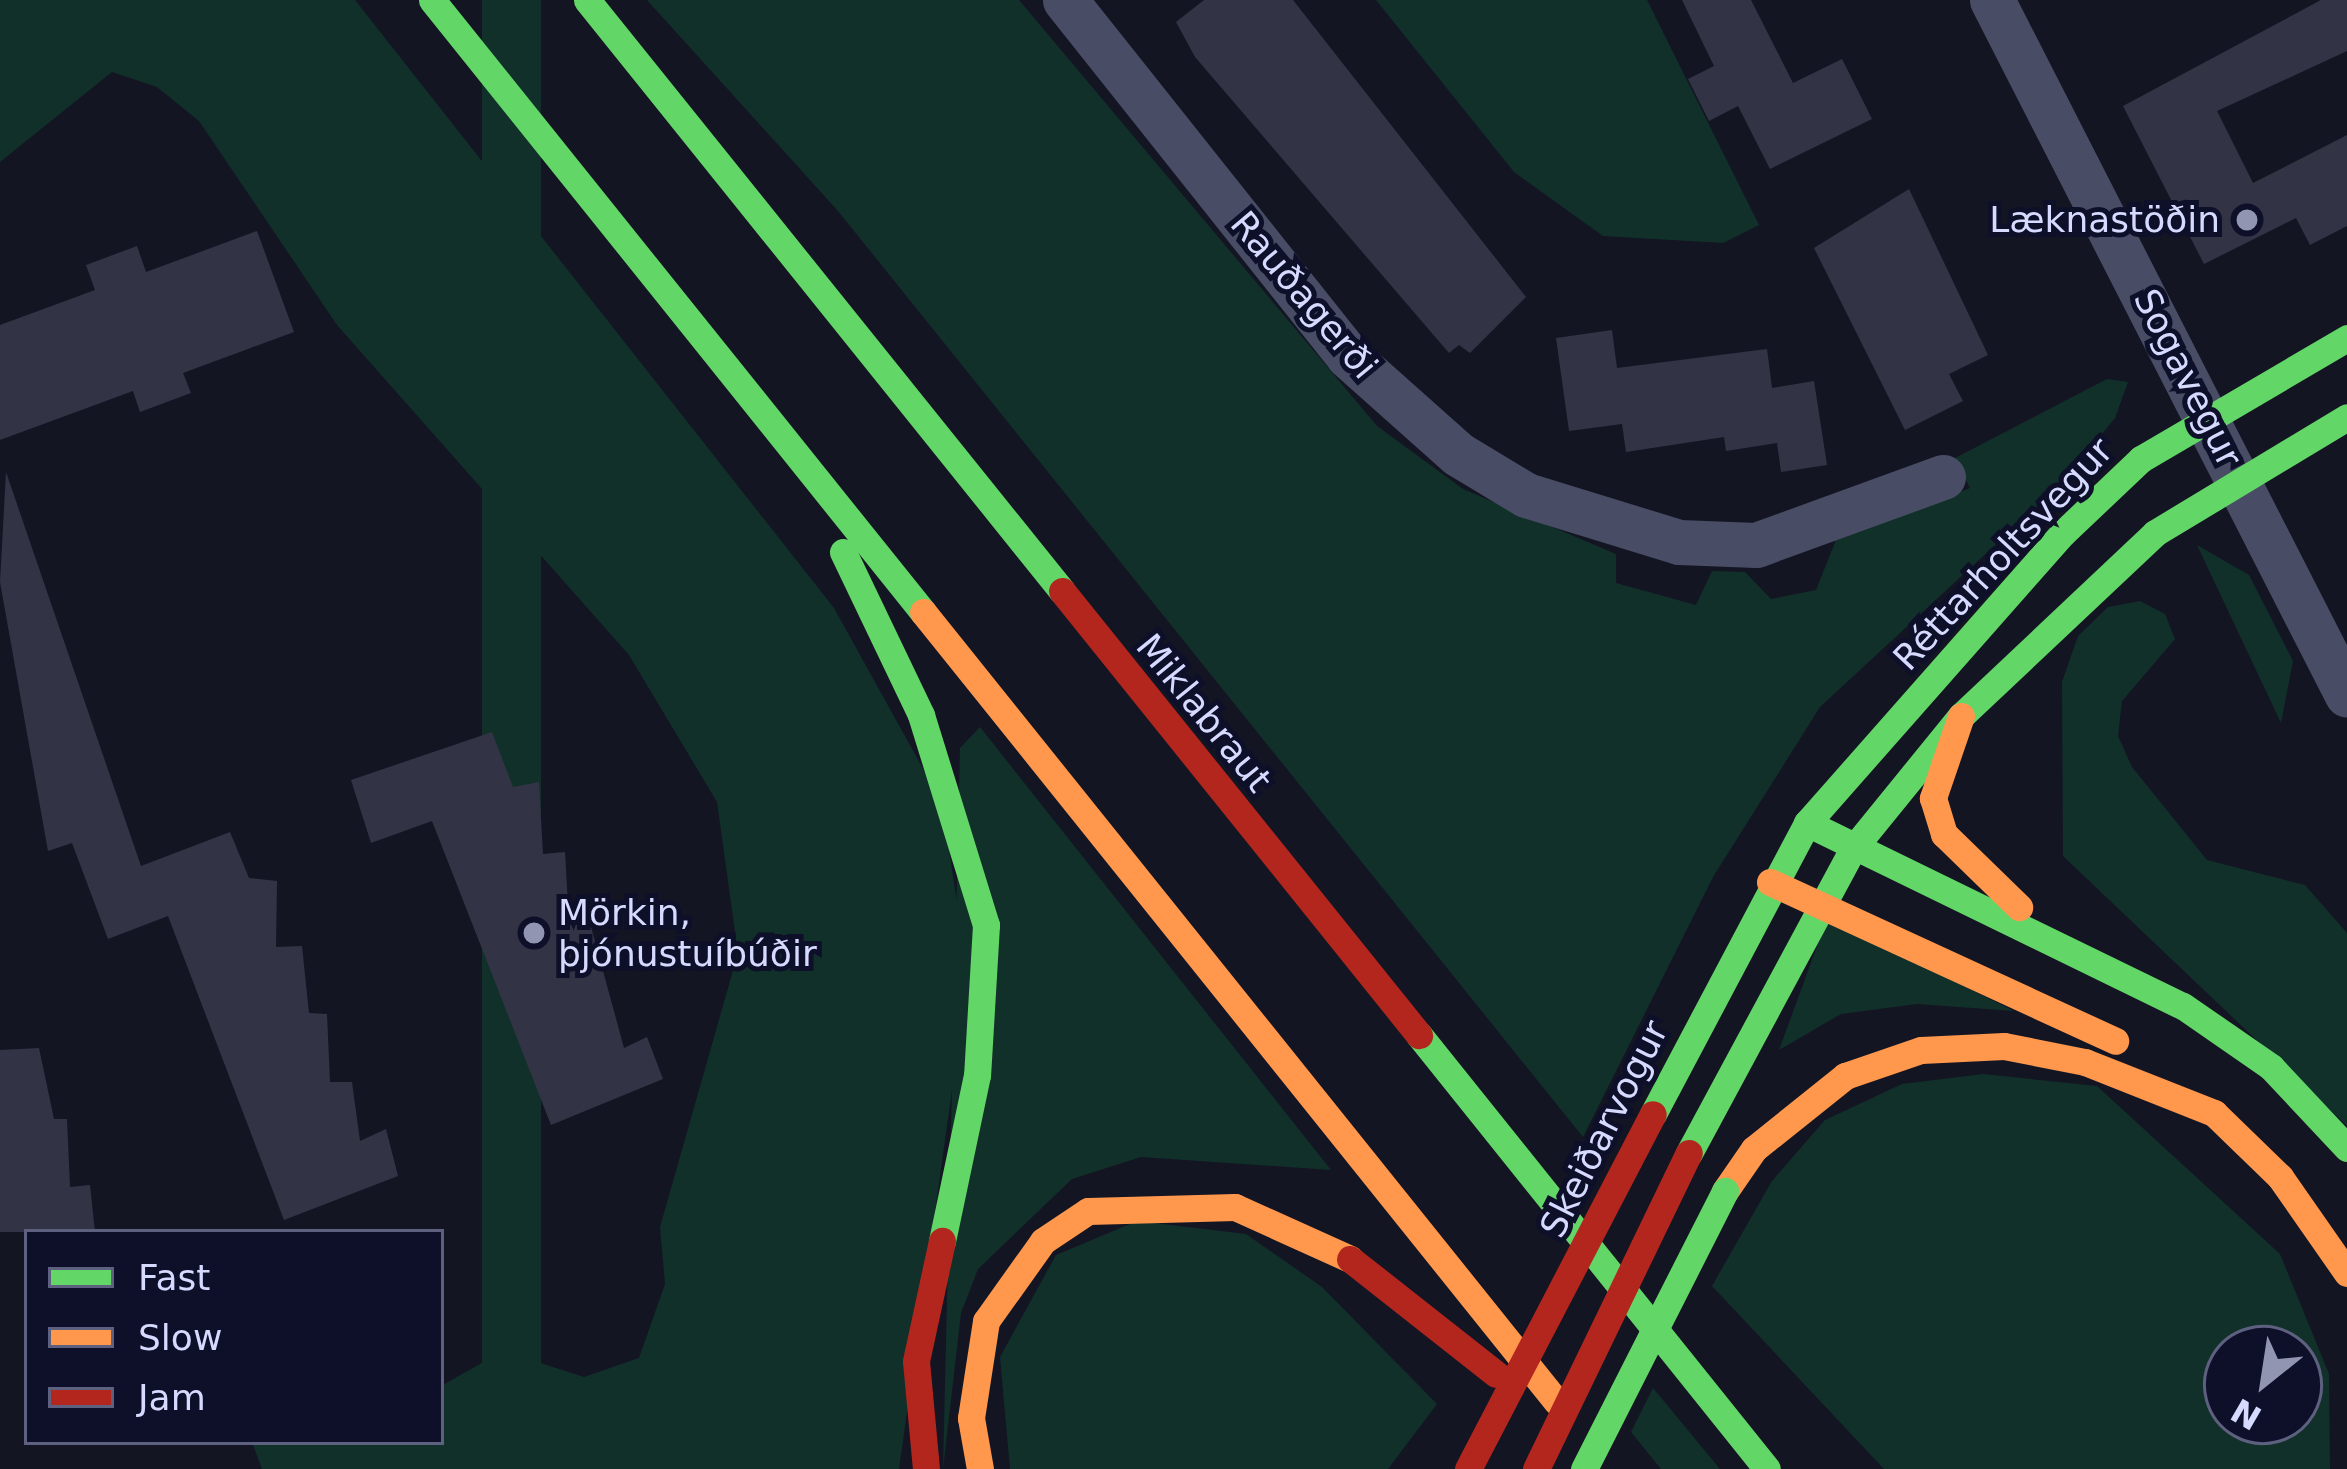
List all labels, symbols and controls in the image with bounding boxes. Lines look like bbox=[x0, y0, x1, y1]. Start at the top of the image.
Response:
place label: Læknastöðin bbox=[1989, 198, 2220, 242]
street label: Rauðagerði bbox=[1222, 203, 1386, 387]
marker: Læknastöðin bbox=[2231, 204, 2263, 236]
street label: Sogavegur bbox=[2125, 282, 2251, 474]
street label: Réttarholtsvegur bbox=[1884, 429, 2122, 679]
street label: Miklabraut bbox=[1127, 625, 1281, 801]
place label: Mörkin, þjónustuíbúðir bbox=[558, 890, 817, 975]
marker: Mörkin, þjónustuíbúðir bbox=[521, 920, 547, 946]
street label: Skeiðarvogur bbox=[1531, 1013, 1677, 1245]
legend bbox=[24, 1229, 444, 1445]
text: Fast bbox=[138, 1257, 210, 1298]
text: Slow bbox=[138, 1317, 222, 1358]
north arrow bbox=[2203, 1325, 2323, 1445]
text: Jam bbox=[138, 1377, 206, 1418]
text: N bbox=[2225, 1390, 2268, 1438]

